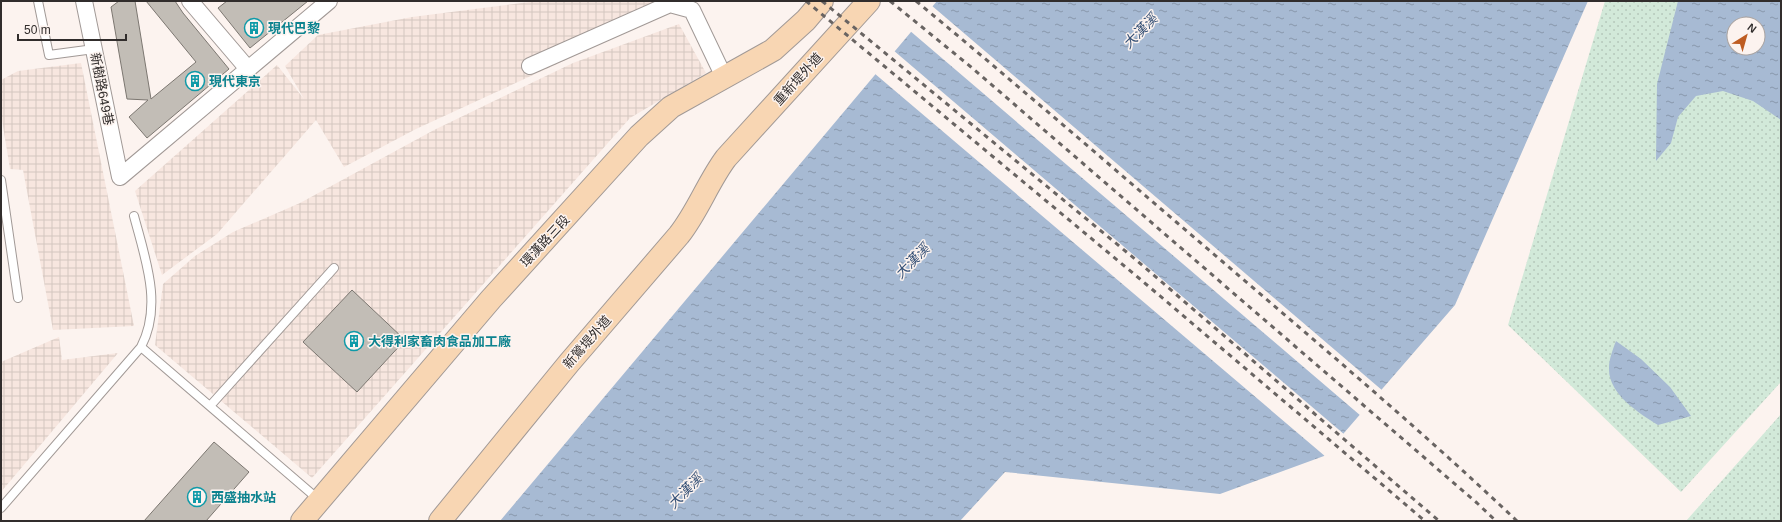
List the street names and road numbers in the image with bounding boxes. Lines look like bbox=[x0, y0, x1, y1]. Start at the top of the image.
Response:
street label: 重新堤外道 bbox=[771, 50, 825, 108]
street label: 新樹路649巷 bbox=[88, 51, 116, 127]
street label: 環漢路三段 bbox=[517, 212, 573, 270]
street label: 新鶯堤外道 bbox=[560, 313, 614, 371]

